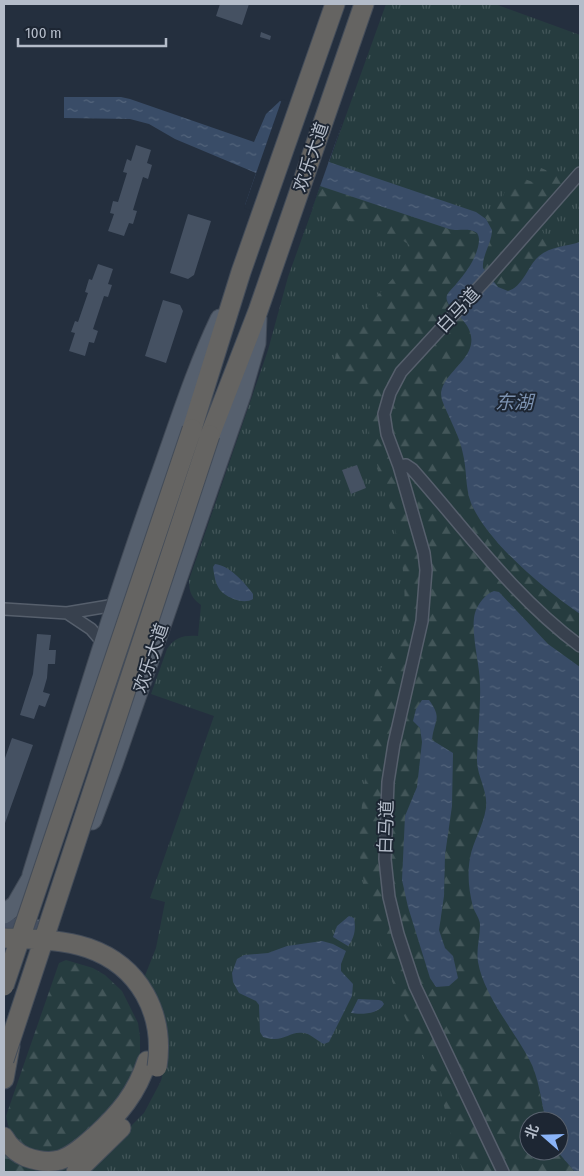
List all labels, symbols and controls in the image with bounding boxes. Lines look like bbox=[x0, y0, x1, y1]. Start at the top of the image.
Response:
scale bar bbox=[18, 15, 165, 47]
text: 100 m bbox=[25, 24, 62, 42]
street label: 欢乐大道 bbox=[289, 119, 333, 195]
street label: 白马道 bbox=[432, 283, 484, 337]
water label: 东湖 bbox=[495, 391, 536, 414]
street label: 欢乐大道 bbox=[129, 620, 173, 696]
street label: 白马道 bbox=[374, 800, 398, 854]
north arrow bbox=[519, 1111, 569, 1161]
text: 北 bbox=[522, 1122, 543, 1141]

